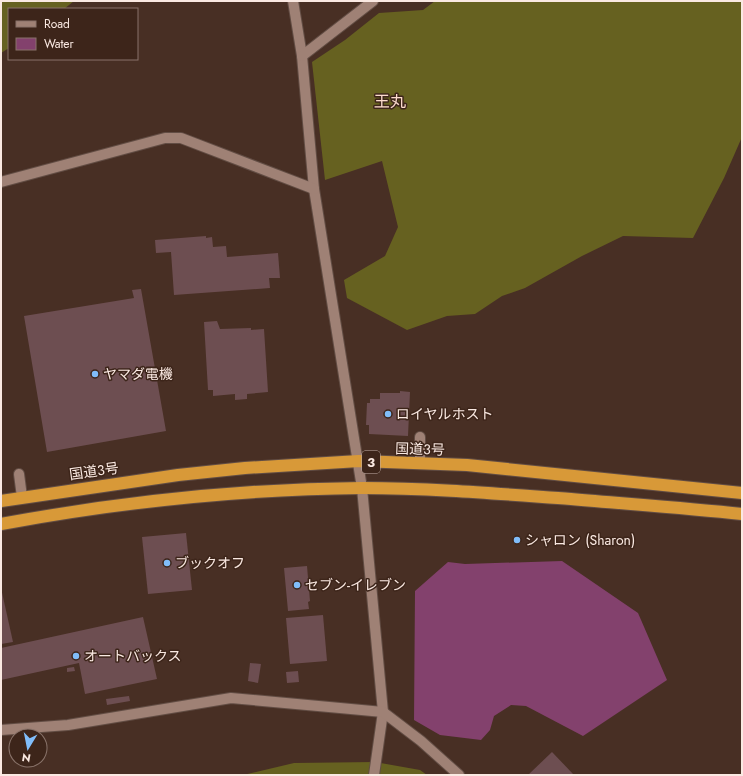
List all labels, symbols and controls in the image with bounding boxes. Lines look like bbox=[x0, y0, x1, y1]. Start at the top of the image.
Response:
legend bbox=[8, 8, 138, 60]
text: Road bbox=[44, 15, 70, 33]
text: Water bbox=[44, 35, 75, 53]
district label: 王丸 bbox=[374, 90, 406, 113]
place label: ヤマダ電機 bbox=[103, 364, 173, 384]
marker: ヤマダ電機 bbox=[90, 369, 100, 379]
place label: ロイヤルホスト bbox=[396, 404, 494, 424]
marker: ロイヤルホスト bbox=[383, 409, 393, 419]
street label: 国道3号 bbox=[395, 438, 445, 460]
road number: 3 bbox=[362, 451, 380, 473]
street label: 国道3号 bbox=[68, 458, 120, 484]
place label: シャロン (Sharon) bbox=[525, 530, 635, 550]
marker: シャロン (Sharon) bbox=[512, 535, 522, 545]
place label: ブックオフ bbox=[175, 553, 245, 573]
marker: ブックオフ bbox=[162, 558, 172, 568]
place label: セブン-イレブン bbox=[305, 575, 406, 595]
marker: セブン-イレブン bbox=[292, 580, 302, 590]
place label: オートバックス bbox=[84, 646, 182, 666]
marker: オートバックス bbox=[71, 651, 81, 661]
north arrow bbox=[8, 728, 48, 768]
text: N bbox=[21, 749, 32, 766]

